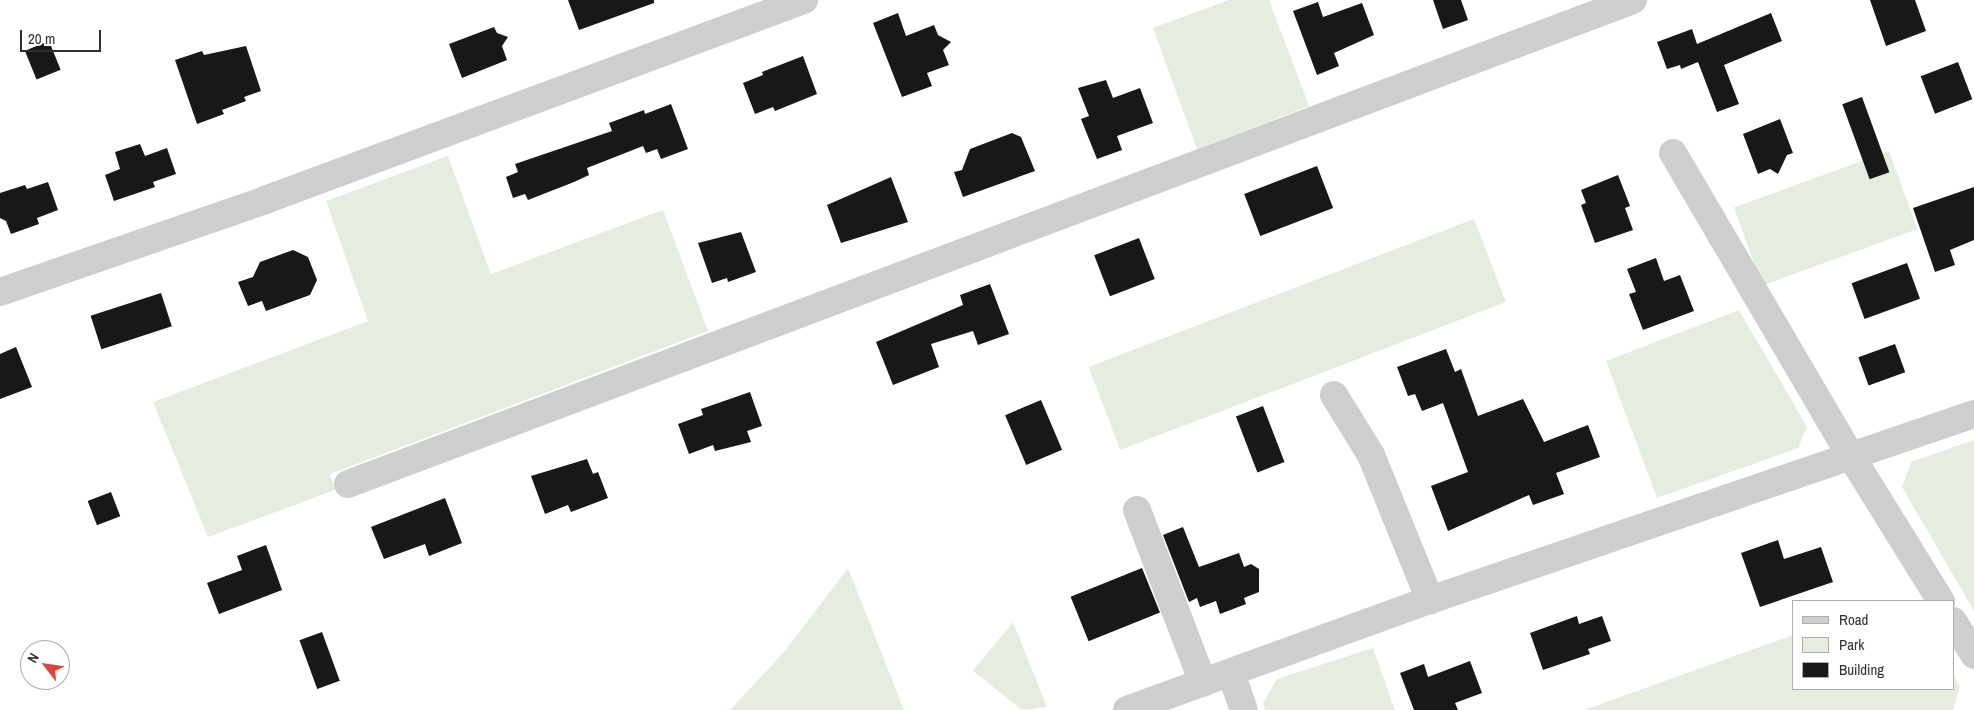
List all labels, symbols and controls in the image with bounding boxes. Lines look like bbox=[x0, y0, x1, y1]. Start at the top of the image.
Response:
scale bar bbox=[22, 20, 104, 52]
text: 20 m bbox=[28, 28, 55, 49]
legend bbox=[1792, 600, 1954, 690]
text: Road bbox=[1839, 609, 1868, 630]
text: Park bbox=[1839, 634, 1864, 655]
north arrow bbox=[20, 640, 70, 690]
text: N bbox=[23, 650, 43, 666]
text: Building bbox=[1839, 659, 1884, 680]

